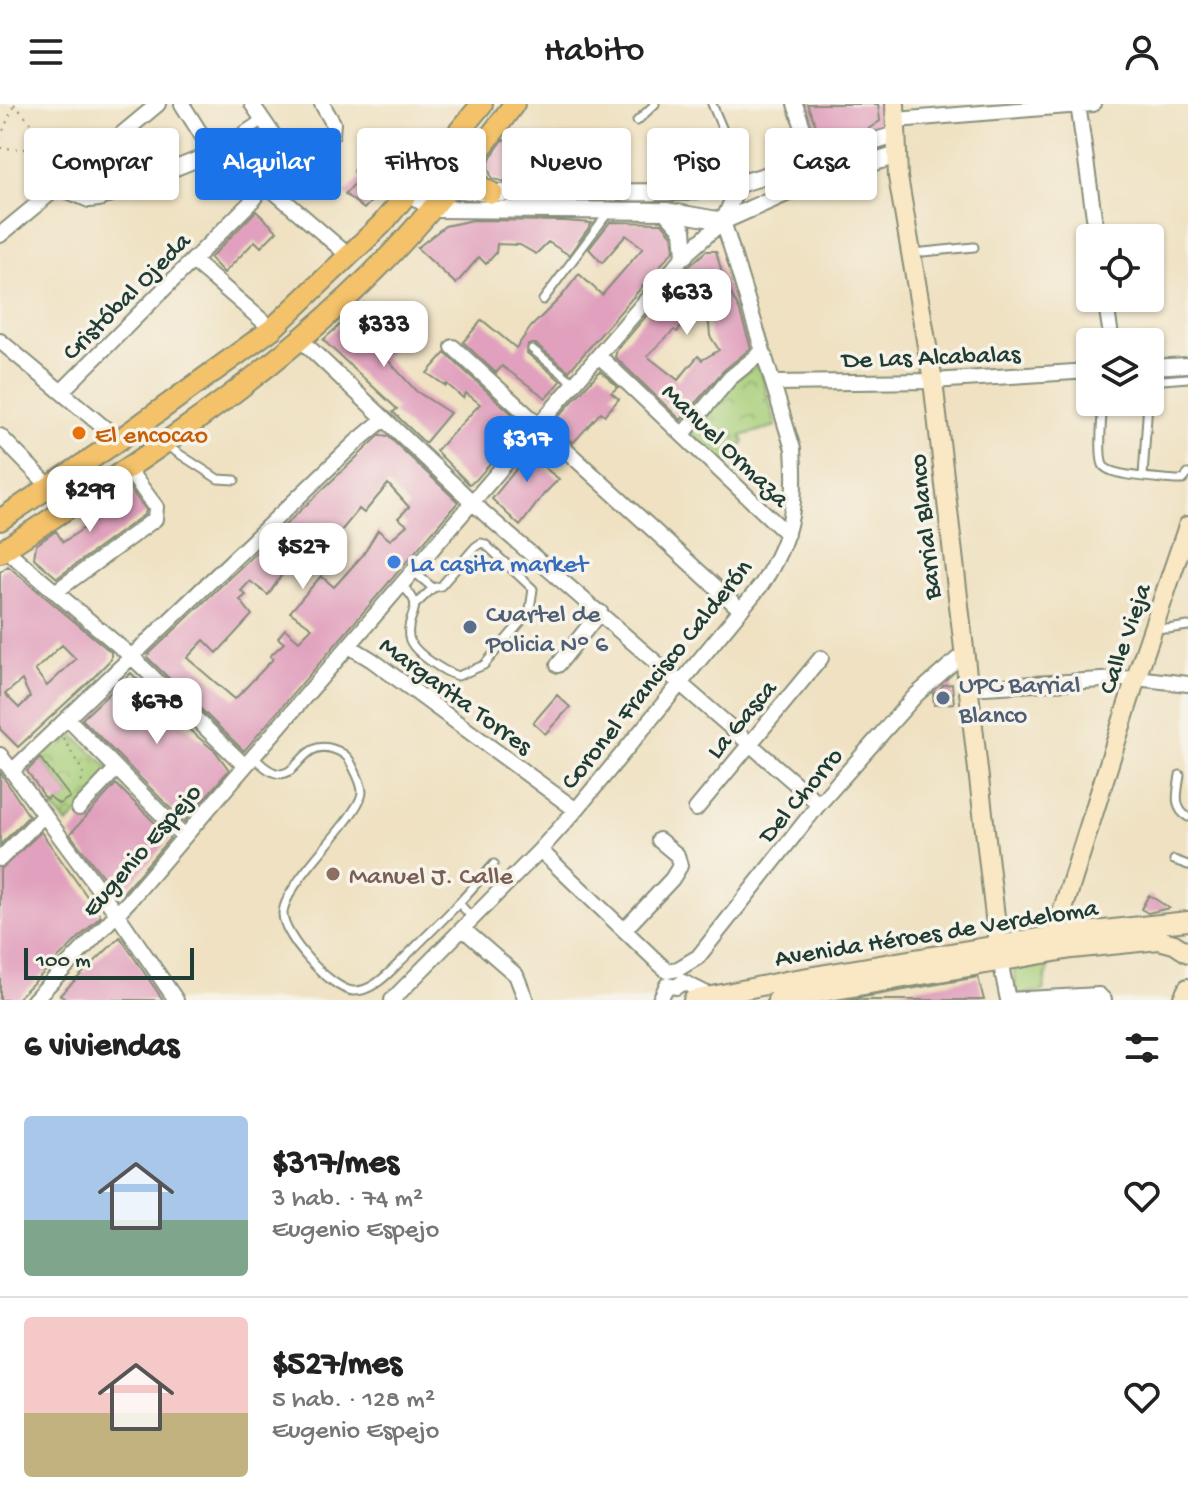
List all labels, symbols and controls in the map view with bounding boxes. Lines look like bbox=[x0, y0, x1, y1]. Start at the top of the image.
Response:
icon: menu bbox=[24, 30, 68, 74]
icon: person bbox=[1120, 30, 1164, 74]
text: Habito bbox=[544, 31, 644, 74]
chip: Comprar bbox=[24, 128, 179, 200]
chip: Alquilar bbox=[195, 128, 341, 200]
chip: Filtros bbox=[357, 128, 486, 200]
chip: Nuevo bbox=[502, 128, 631, 200]
chip: Piso bbox=[647, 128, 749, 200]
chip: Casa bbox=[765, 128, 877, 200]
map controls bbox=[1076, 224, 1164, 416]
button: locate bbox=[1076, 224, 1164, 312]
street label: Cristóbal Ojeda bbox=[57, 226, 200, 369]
pin: $633 bbox=[640, 269, 734, 337]
text: $633 bbox=[661, 279, 713, 310]
pin: $333 bbox=[337, 301, 431, 369]
text: $333 bbox=[358, 311, 410, 342]
button: layers bbox=[1076, 328, 1164, 416]
street label: De Las Alcabalas bbox=[839, 341, 1022, 378]
street label: Manuel Ormaza bbox=[653, 378, 795, 517]
pin: $317 bbox=[480, 416, 574, 484]
place label: El encocao bbox=[95, 422, 208, 453]
marker: El encocao bbox=[70, 424, 88, 442]
text: $317 bbox=[502, 426, 552, 457]
street label: Barrial Blanco bbox=[904, 452, 951, 602]
pin: $299 bbox=[43, 466, 137, 534]
text: $299 bbox=[65, 476, 115, 507]
pin: $527 bbox=[256, 523, 350, 591]
text: $527 bbox=[277, 533, 329, 564]
place label: La casita market bbox=[410, 551, 590, 582]
marker: La casita market bbox=[385, 553, 403, 571]
street label: Coronel Francisco Calderón bbox=[556, 554, 761, 797]
street label: Calle Vieja bbox=[1094, 579, 1161, 699]
place label: Cuartel de Policia N° 6 bbox=[485, 601, 609, 662]
marker: Cuartel de Policia N° 6 bbox=[461, 618, 479, 636]
street label: Margarita Torres bbox=[372, 632, 538, 764]
place label: UPC Barrial Blanco bbox=[958, 672, 1081, 733]
street label: La Gasca bbox=[701, 674, 786, 767]
pin: $678 bbox=[110, 678, 204, 746]
text: $678 bbox=[131, 688, 183, 719]
marker: UPC Barrial Blanco bbox=[934, 689, 952, 707]
street label: Del Chorro bbox=[752, 743, 852, 853]
street label: Eugenio Espejo bbox=[77, 779, 210, 925]
place label: Manuel J. Calle bbox=[349, 863, 513, 894]
marker: Manuel J. Calle bbox=[324, 865, 342, 883]
street label: Avenida Héroes de Verdeloma bbox=[773, 894, 1102, 976]
scale bar bbox=[24, 944, 194, 980]
text: 100 m bbox=[36, 949, 91, 975]
icon: filters bbox=[1120, 1026, 1164, 1070]
text: 6 viviendas bbox=[24, 1028, 179, 1068]
text: $317/mes bbox=[272, 1145, 399, 1185]
icon: home bbox=[88, 1148, 184, 1244]
icon: heart bbox=[1120, 1174, 1164, 1218]
text: 3 hab. · 74 m² bbox=[272, 1185, 423, 1216]
text: Eugenio Espejo bbox=[272, 1216, 439, 1247]
text: $527/mes bbox=[272, 1346, 402, 1386]
icon: home bbox=[88, 1349, 184, 1445]
icon: heart bbox=[1120, 1375, 1164, 1419]
text: 5 hab. · 128 m² bbox=[272, 1386, 435, 1417]
text: Eugenio Espejo bbox=[272, 1417, 439, 1448]

